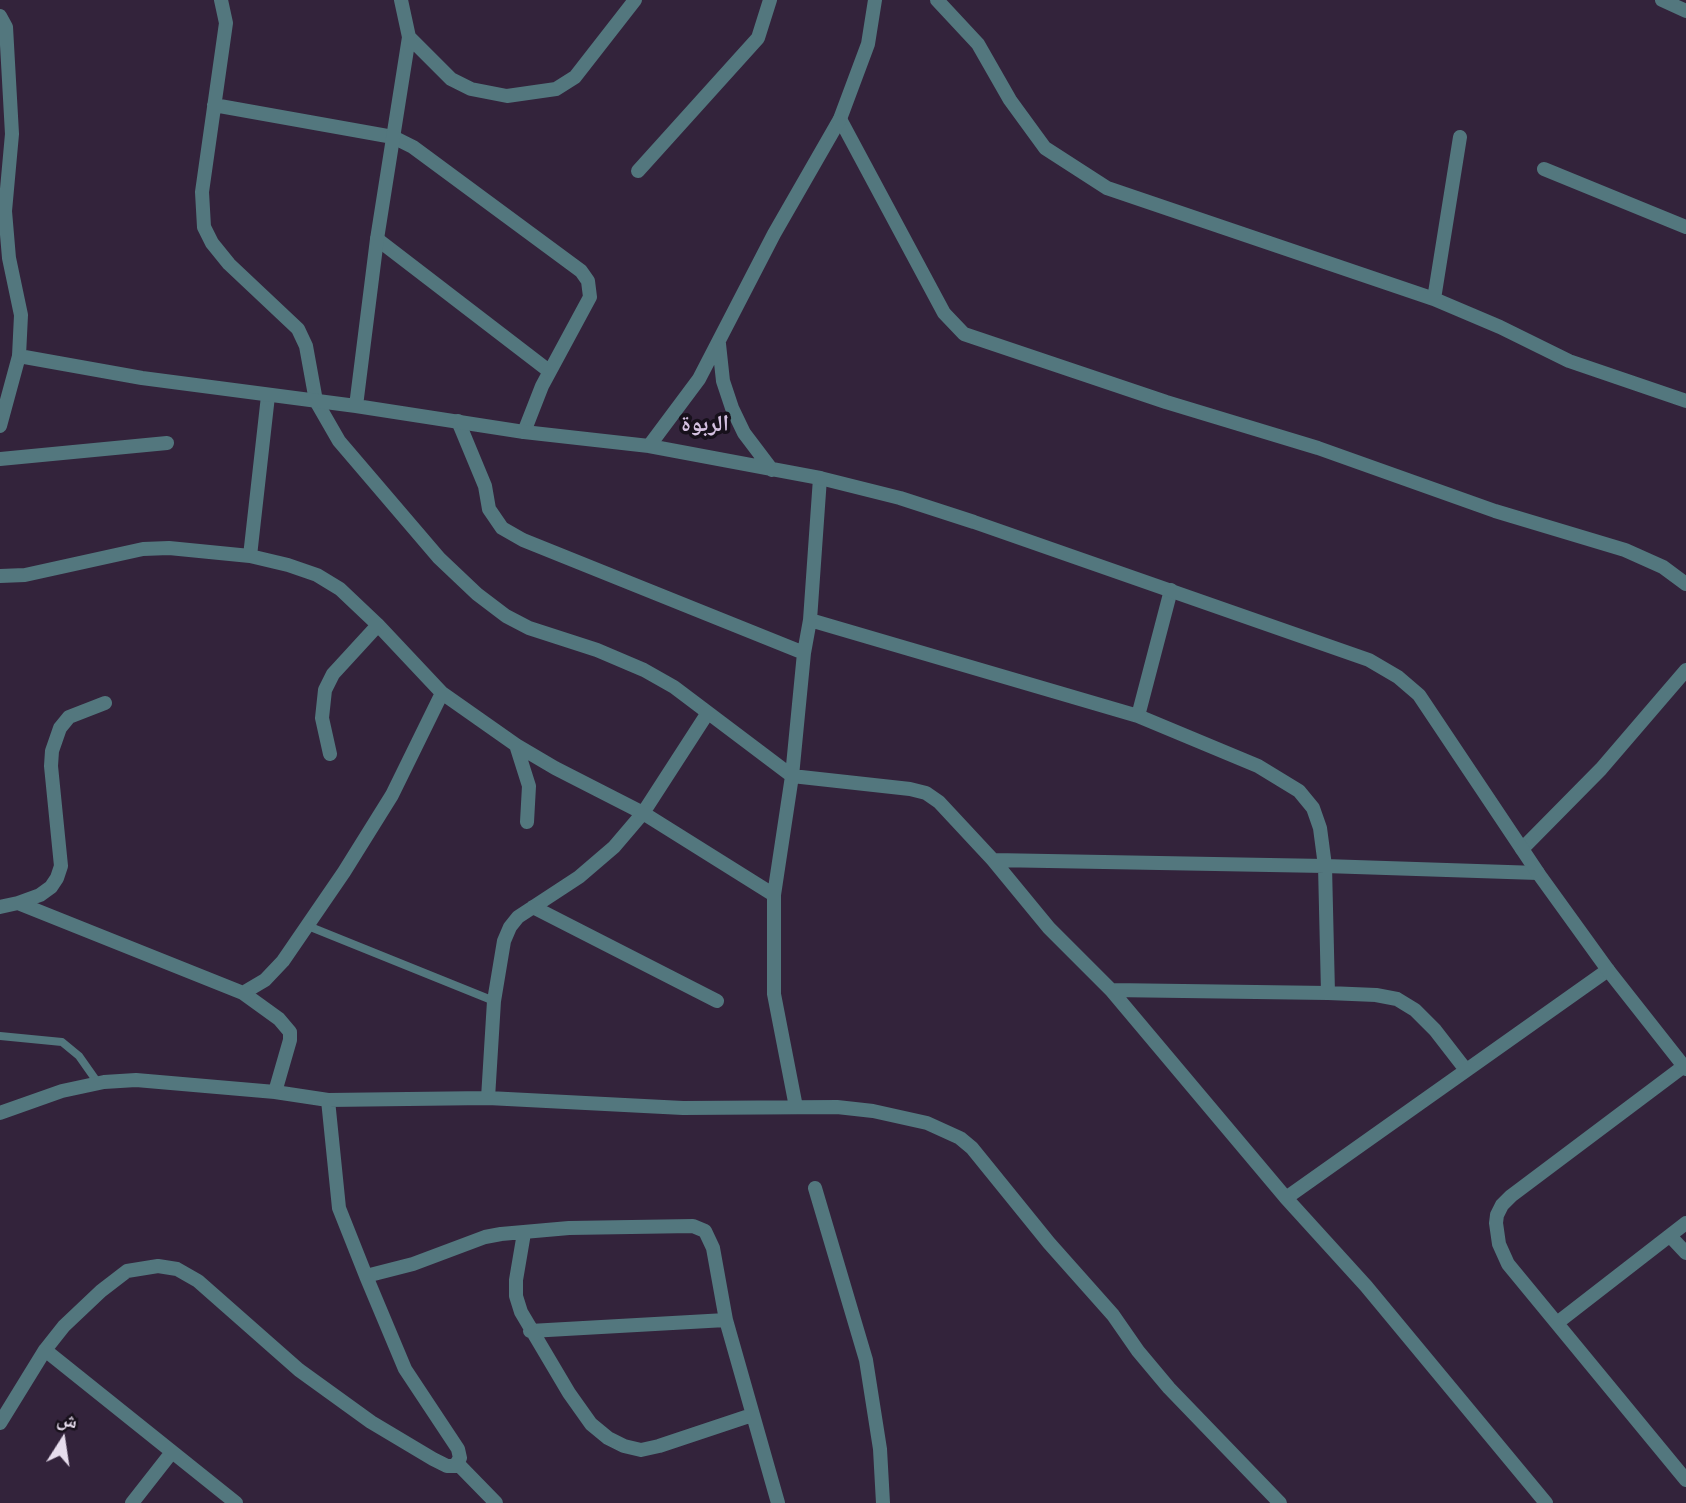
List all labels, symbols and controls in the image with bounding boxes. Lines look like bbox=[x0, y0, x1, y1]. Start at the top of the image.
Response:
district label: الربوة bbox=[681, 410, 729, 438]
north arrow bbox=[28, 1405, 98, 1475]
text: ش bbox=[55, 1406, 80, 1432]

